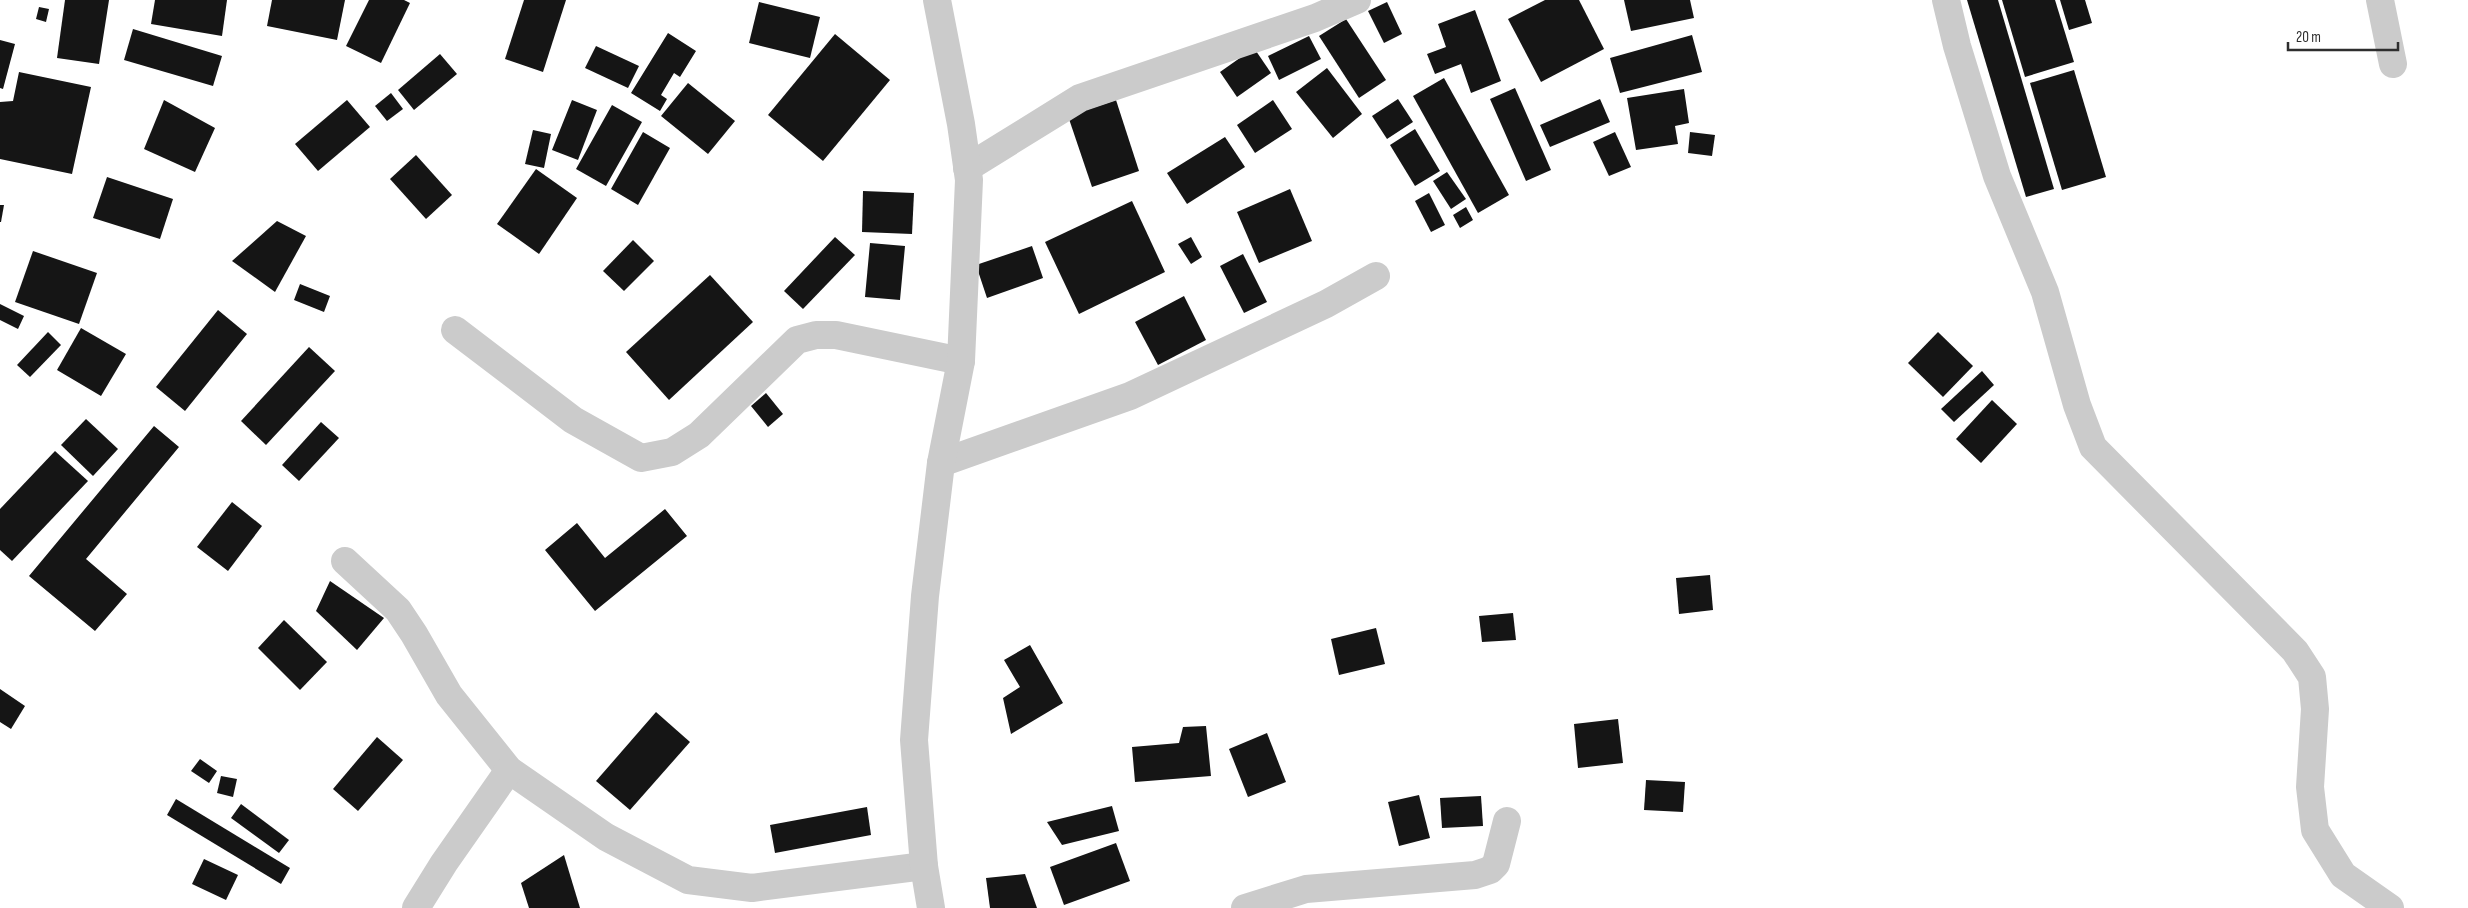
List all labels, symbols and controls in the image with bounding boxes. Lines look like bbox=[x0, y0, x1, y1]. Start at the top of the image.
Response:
scale bar bbox=[2288, 20, 2398, 52]
text: 20 m bbox=[2296, 28, 2321, 47]

